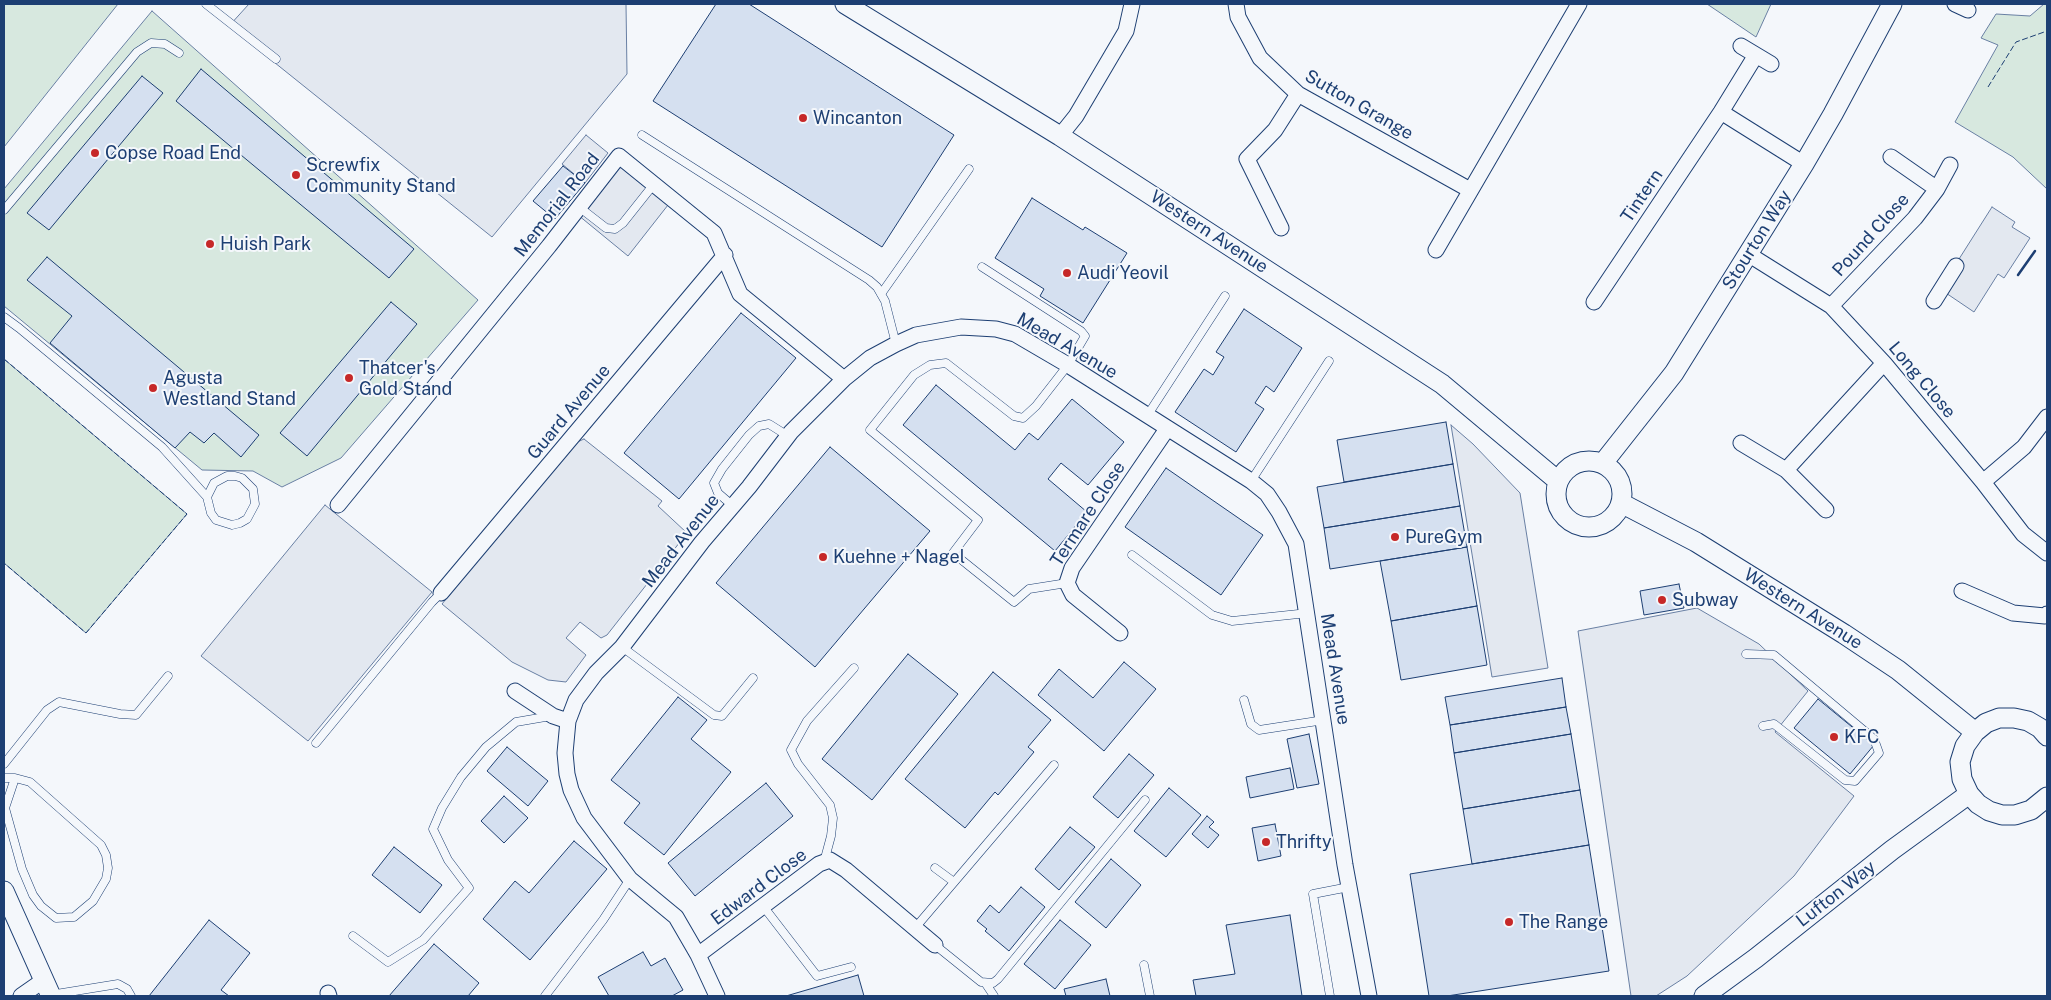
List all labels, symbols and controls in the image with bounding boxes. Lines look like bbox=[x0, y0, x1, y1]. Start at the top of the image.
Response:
street label: Sutton Grange bbox=[1301, 65, 1417, 145]
place label: Wincanton bbox=[813, 107, 902, 129]
marker: Wincanton bbox=[797, 112, 809, 124]
place label: Copse Road End bbox=[105, 142, 241, 164]
marker: Copse Road End bbox=[89, 147, 101, 159]
street label: Memorial Road bbox=[510, 149, 604, 261]
place label: Screwfix Community Stand bbox=[306, 154, 456, 196]
street label: Tintern bbox=[1616, 165, 1668, 227]
marker: Screwfix Community Stand bbox=[290, 169, 302, 181]
street label: Western Avenue bbox=[1146, 186, 1272, 278]
street label: Stourton Way bbox=[1718, 186, 1796, 294]
street label: Pound Close bbox=[1828, 189, 1914, 281]
place label: Huish Park bbox=[220, 233, 311, 255]
marker: Huish Park bbox=[204, 238, 216, 250]
place label: Audi Yeovil bbox=[1077, 262, 1169, 284]
marker: Audi Yeovil bbox=[1061, 267, 1073, 279]
street label: Mead Avenue bbox=[1013, 308, 1121, 384]
street label: Long Close bbox=[1884, 337, 1960, 423]
place label: Thatcer's Gold Stand bbox=[359, 357, 452, 399]
street label: Guard Avenue bbox=[523, 360, 615, 464]
place label: Agusta Westland Stand bbox=[163, 367, 296, 409]
marker: Thatcer's Gold Stand bbox=[343, 372, 355, 384]
marker: Agusta Westland Stand bbox=[147, 382, 159, 394]
street label: Termare Close bbox=[1046, 458, 1130, 570]
street label: Mead Avenue bbox=[638, 490, 724, 592]
place label: PureGym bbox=[1405, 526, 1482, 548]
marker: PureGym bbox=[1389, 531, 1401, 543]
place label: Kuehne + Nagel bbox=[833, 546, 965, 568]
marker: Kuehne + Nagel bbox=[817, 551, 829, 563]
street label: Western Avenue bbox=[1740, 564, 1866, 654]
place label: Subway bbox=[1672, 589, 1738, 611]
marker: Subway bbox=[1656, 594, 1668, 606]
street label: Mead Avenue bbox=[1316, 612, 1354, 726]
place label: KFC bbox=[1844, 726, 1879, 748]
marker: KFC bbox=[1828, 731, 1840, 743]
place label: Thrifty bbox=[1276, 831, 1332, 853]
marker: Thrifty bbox=[1260, 836, 1272, 848]
street label: Edward Close bbox=[707, 844, 811, 930]
street label: Lufton Way bbox=[1792, 856, 1880, 932]
place label: The Range bbox=[1519, 911, 1608, 933]
marker: The Range bbox=[1503, 916, 1515, 928]

